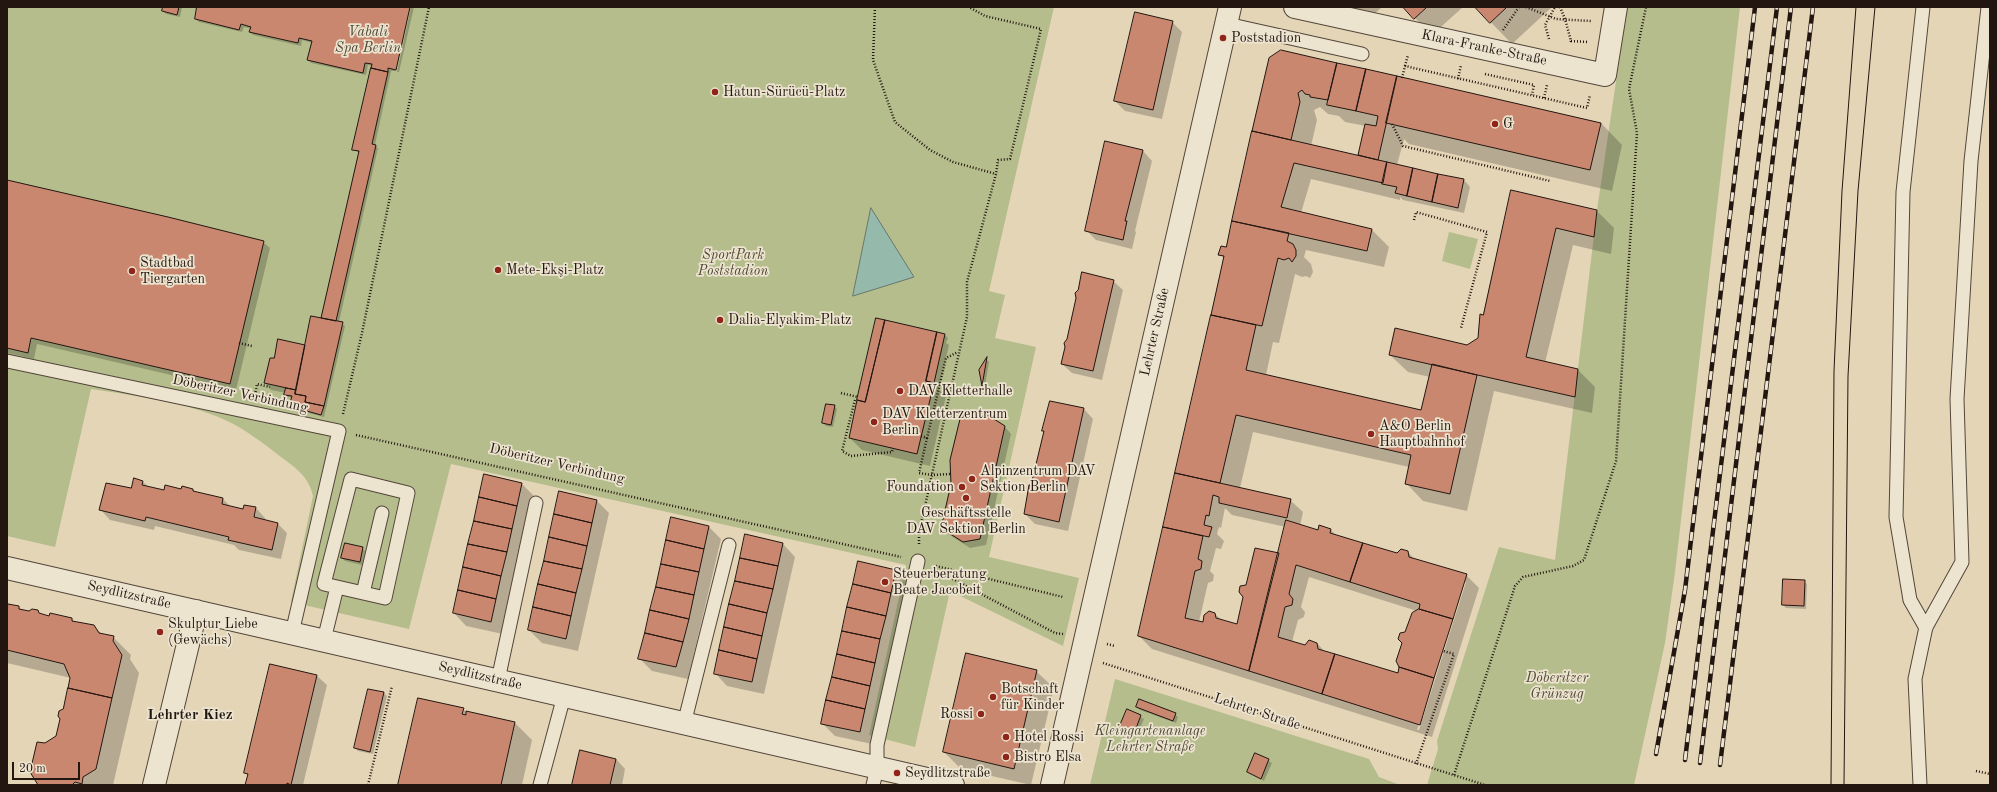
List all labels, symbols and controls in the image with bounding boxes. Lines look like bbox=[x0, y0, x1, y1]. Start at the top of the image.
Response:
park label: Vabali Spa Berlin bbox=[335, 24, 401, 56]
street label: Klara-Franke-Straße bbox=[1420, 27, 1548, 69]
place label: Poststadion bbox=[1231, 30, 1301, 46]
marker: Poststadion bbox=[1218, 33, 1228, 43]
place label: Hatun-Sürücü-Platz bbox=[723, 84, 845, 100]
marker: Hatun-Sürücü-Platz bbox=[710, 87, 720, 97]
place label: G bbox=[1503, 116, 1513, 132]
marker: G bbox=[1490, 119, 1500, 129]
park label: SportPark Poststadion bbox=[698, 247, 768, 280]
place label: Stadtbad Tiergarten bbox=[140, 255, 205, 288]
place label: Mete-Ekşi-Platz bbox=[506, 262, 604, 278]
marker: Mete-Ekşi-Platz bbox=[493, 265, 503, 275]
marker: Stadtbad Tiergarten bbox=[127, 266, 137, 276]
street label: Lehrter Straße bbox=[1137, 286, 1173, 378]
place label: Dalia-Elyakim-Platz bbox=[728, 312, 851, 328]
marker: Dalia-Elyakim-Platz bbox=[715, 315, 725, 325]
street label: Döberitzer Verbindung bbox=[171, 371, 309, 417]
place label: DAV Kletterhalle bbox=[908, 383, 1012, 399]
marker: DAV Kletterhalle bbox=[895, 386, 905, 396]
place label: DAV Kletterzentrum Berlin bbox=[882, 406, 1007, 438]
marker: DAV Kletterzentrum Berlin bbox=[869, 417, 879, 427]
place label: A&O Berlin Hauptbahnhof bbox=[1379, 418, 1465, 450]
marker: A&O Berlin Hauptbahnhof bbox=[1366, 429, 1376, 439]
street label: Döberitzer Verbindung bbox=[488, 440, 626, 488]
place label: Alpinzentrum DAV Sektion Berlin bbox=[980, 463, 1096, 496]
marker: Alpinzentrum DAV Sektion Berlin bbox=[967, 474, 977, 484]
place label: Foundation bbox=[886, 479, 954, 495]
marker: Foundation bbox=[957, 482, 967, 492]
marker: Geschäftsstelle DAV Sektion Berlin bbox=[961, 493, 971, 503]
place label: Geschäftsstelle DAV Sektion Berlin bbox=[906, 505, 1026, 538]
place label: Steuerberatung Beate Jacobeit bbox=[893, 566, 986, 598]
street label: Seydlitzstraße bbox=[86, 577, 172, 613]
marker: Steuerberatung Beate Jacobeit bbox=[880, 577, 890, 587]
place label: Skulptur Liebe (Gewächs) bbox=[168, 616, 258, 648]
marker: Skulptur Liebe (Gewächs) bbox=[155, 627, 165, 637]
street label: Seydlitzstraße bbox=[437, 658, 523, 694]
park label: Döberitzer Grünzug bbox=[1526, 670, 1588, 702]
place label: Botschaft für Kinder bbox=[1001, 681, 1064, 714]
street label: Lehrter Straße bbox=[1212, 690, 1302, 734]
marker: Botschaft für Kinder bbox=[988, 692, 998, 702]
district label: Lehrter Kiez bbox=[147, 706, 233, 724]
place label: Rossi bbox=[940, 706, 973, 722]
marker: Rossi bbox=[976, 709, 986, 719]
park label: Kleingartenanlage Lehrter Straße bbox=[1094, 723, 1206, 756]
place label: Hotel Rossi bbox=[1014, 729, 1084, 745]
marker: Hotel Rossi bbox=[1001, 732, 1011, 742]
place label: Bistro Elsa bbox=[1014, 749, 1081, 765]
marker: Bistro Elsa bbox=[1001, 752, 1011, 762]
scale bar bbox=[14, 754, 82, 780]
text: 20 m bbox=[19, 763, 46, 775]
place label: Seydlitzstraße bbox=[905, 765, 990, 781]
marker: Seydlitzstraße bbox=[892, 768, 902, 778]

